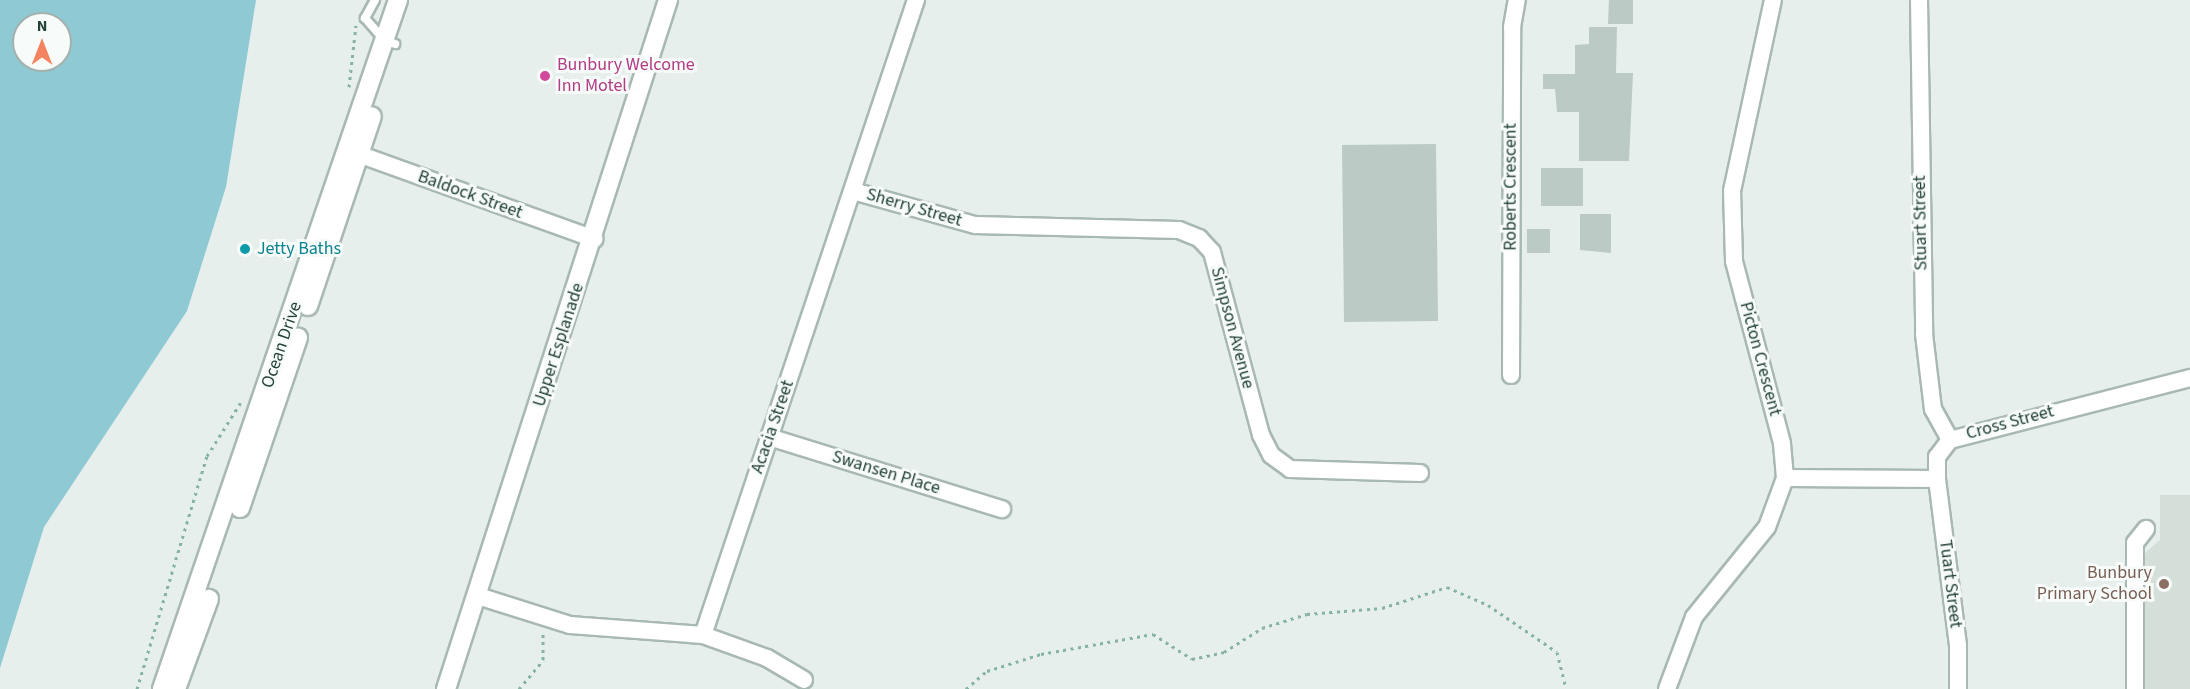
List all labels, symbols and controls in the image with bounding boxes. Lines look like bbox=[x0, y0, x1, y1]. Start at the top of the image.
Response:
north arrow bbox=[12, 12, 72, 72]
text: N bbox=[37, 15, 47, 37]
place label: Bunbury Welcome Inn Motel bbox=[557, 55, 695, 98]
marker: Bunbury Welcome Inn Motel bbox=[538, 69, 552, 83]
street label: Roberts Crescent bbox=[1500, 123, 1522, 251]
street label: Baldock Street bbox=[415, 166, 525, 224]
street label: Stuart Street bbox=[1909, 175, 1933, 271]
street label: Sherry Street bbox=[864, 184, 964, 232]
place label: Jetty Baths bbox=[257, 238, 341, 260]
marker: Jetty Baths bbox=[238, 242, 252, 256]
street label: Simpson Avenue bbox=[1205, 265, 1259, 391]
street label: Upper Esplanade bbox=[529, 280, 589, 410]
street label: Ocean Drive bbox=[257, 299, 307, 391]
street label: Picton Crescent bbox=[1734, 300, 1786, 418]
street label: Acacia Street bbox=[747, 377, 799, 477]
street label: Cross Street bbox=[1964, 401, 2056, 445]
street label: Swansen Place bbox=[829, 446, 943, 500]
street label: Tuart Street bbox=[1934, 539, 1966, 629]
place label: Bunbury Primary School bbox=[2037, 563, 2152, 606]
marker: Bunbury Primary School bbox=[2157, 577, 2171, 591]

